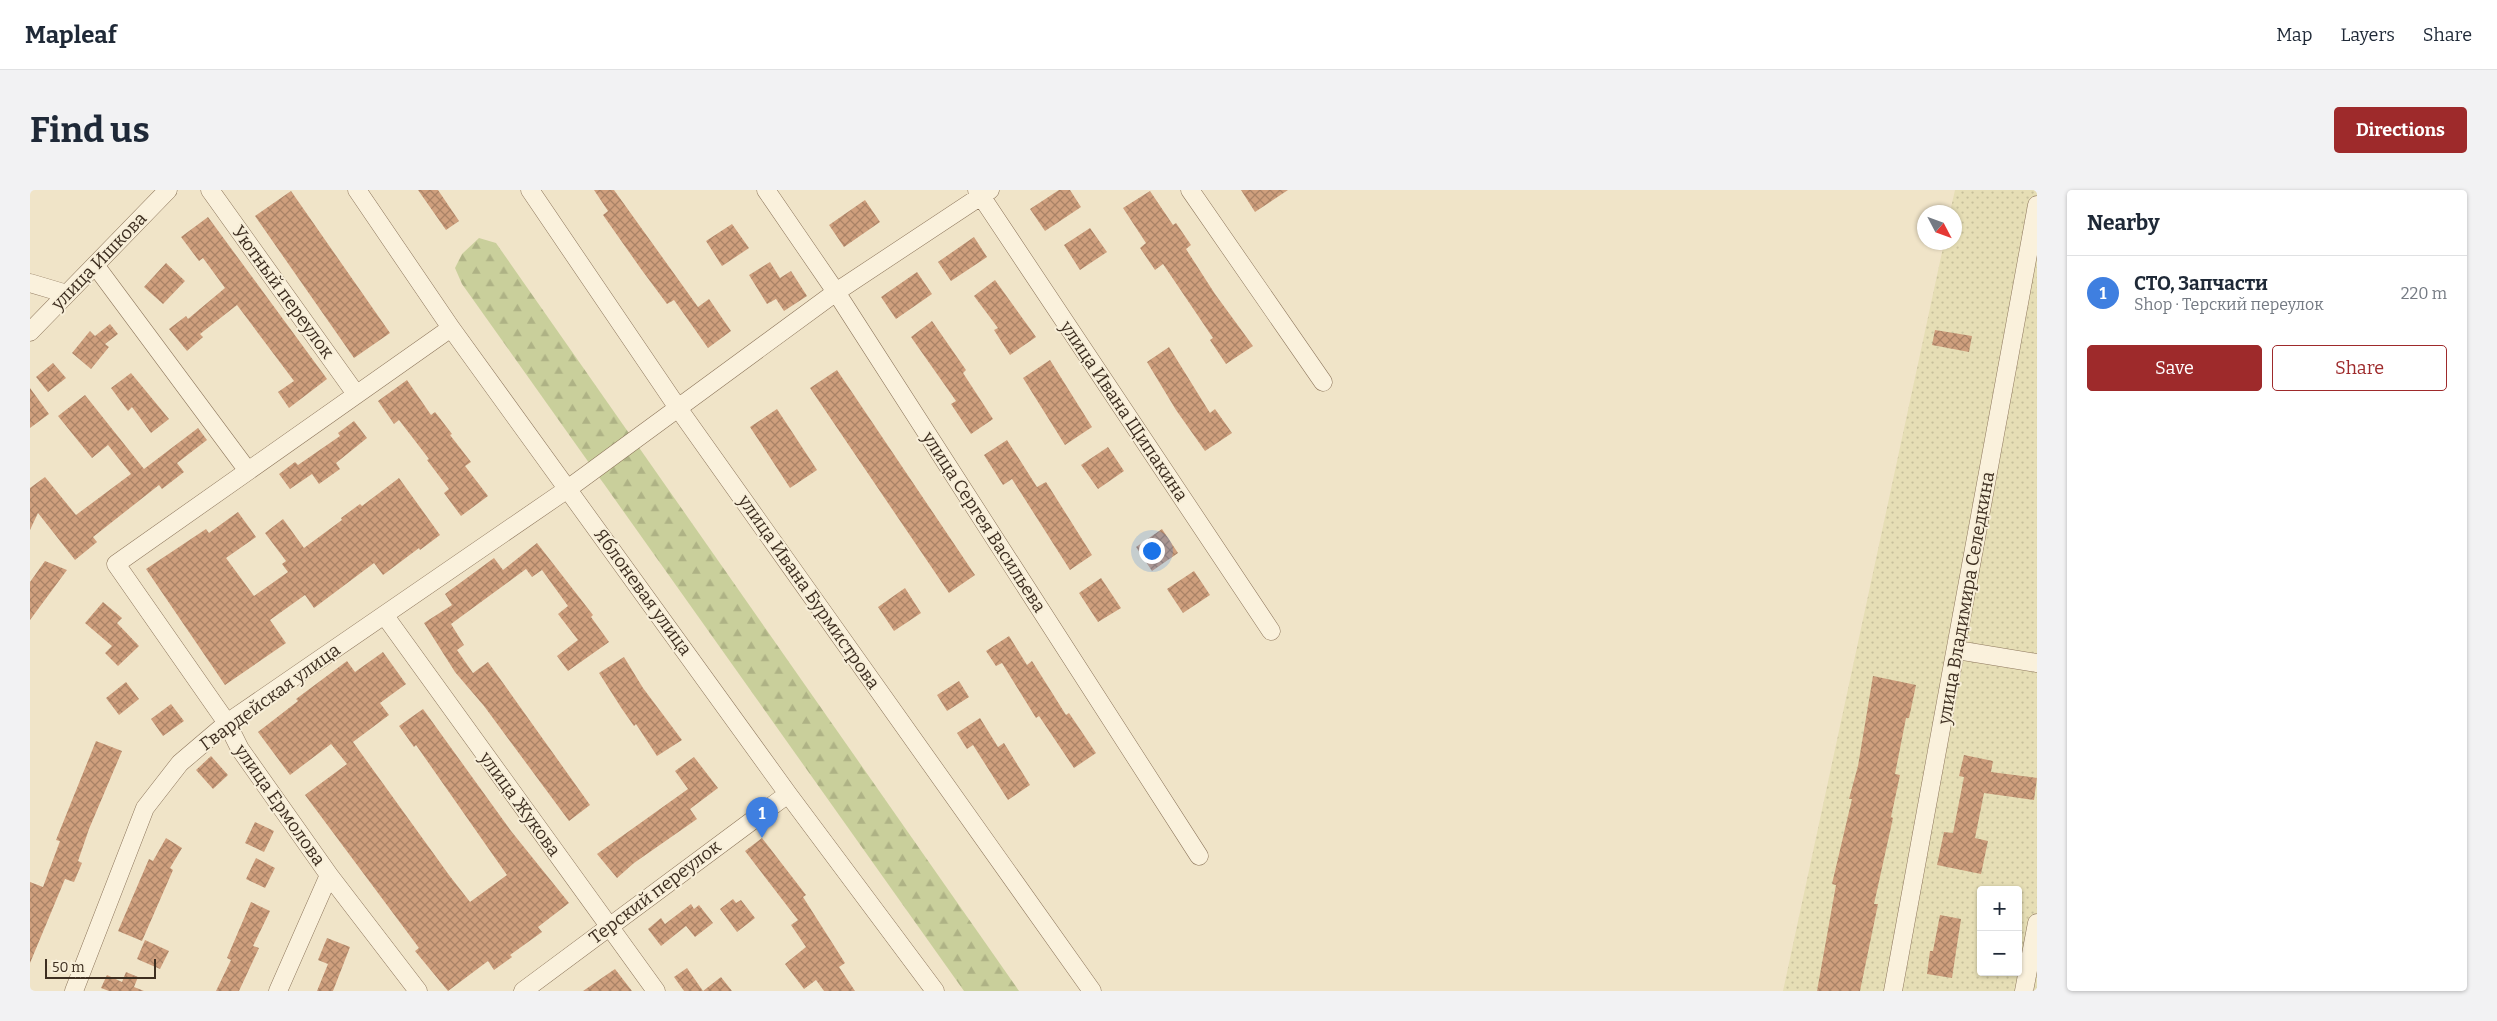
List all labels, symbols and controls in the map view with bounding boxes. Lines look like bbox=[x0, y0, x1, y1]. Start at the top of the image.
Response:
text: Mapleaf bbox=[25, 21, 117, 49]
text: Map bbox=[2276, 24, 2312, 46]
text: Layers bbox=[2340, 24, 2395, 46]
text: Share bbox=[2423, 24, 2472, 46]
button: Directions bbox=[2334, 107, 2467, 153]
text: Find us bbox=[30, 109, 150, 151]
north arrow bbox=[1917, 205, 1962, 250]
street label: улица Ишкова bbox=[46, 207, 151, 315]
text: Nearby bbox=[2087, 210, 2160, 236]
street label: Уютный переулок bbox=[227, 221, 339, 363]
text: СТО, Запчасти bbox=[2134, 272, 2268, 295]
text: 1 bbox=[2100, 284, 2106, 303]
text: 220 m bbox=[2401, 284, 2447, 303]
text: Shop · Терский переулок bbox=[2134, 295, 2324, 314]
street label: улица Ивана Щипакина bbox=[1055, 316, 1193, 505]
button: Save bbox=[2087, 345, 2262, 391]
button: Share bbox=[2272, 345, 2447, 391]
street label: улица Сергея Васильева bbox=[917, 427, 1051, 617]
street label: улица Владимира Селедкина bbox=[1933, 470, 1999, 727]
street label: улица Ивана Бурмистрова bbox=[733, 490, 885, 694]
street label: Яблоневая улица bbox=[590, 524, 697, 660]
your location bbox=[1139, 538, 1165, 564]
street label: Гвардейская улица bbox=[196, 639, 345, 755]
street label: улица Ермолова bbox=[229, 739, 330, 870]
street label: улица Жукова bbox=[474, 747, 565, 861]
pin: 1 bbox=[746, 797, 778, 838]
street label: Терский переулок bbox=[585, 835, 726, 949]
map controls bbox=[1977, 886, 2022, 976]
button: + bbox=[1977, 886, 2022, 931]
button: − bbox=[1977, 931, 2022, 976]
scale bar bbox=[45, 956, 156, 979]
text: 50 m bbox=[52, 959, 85, 976]

